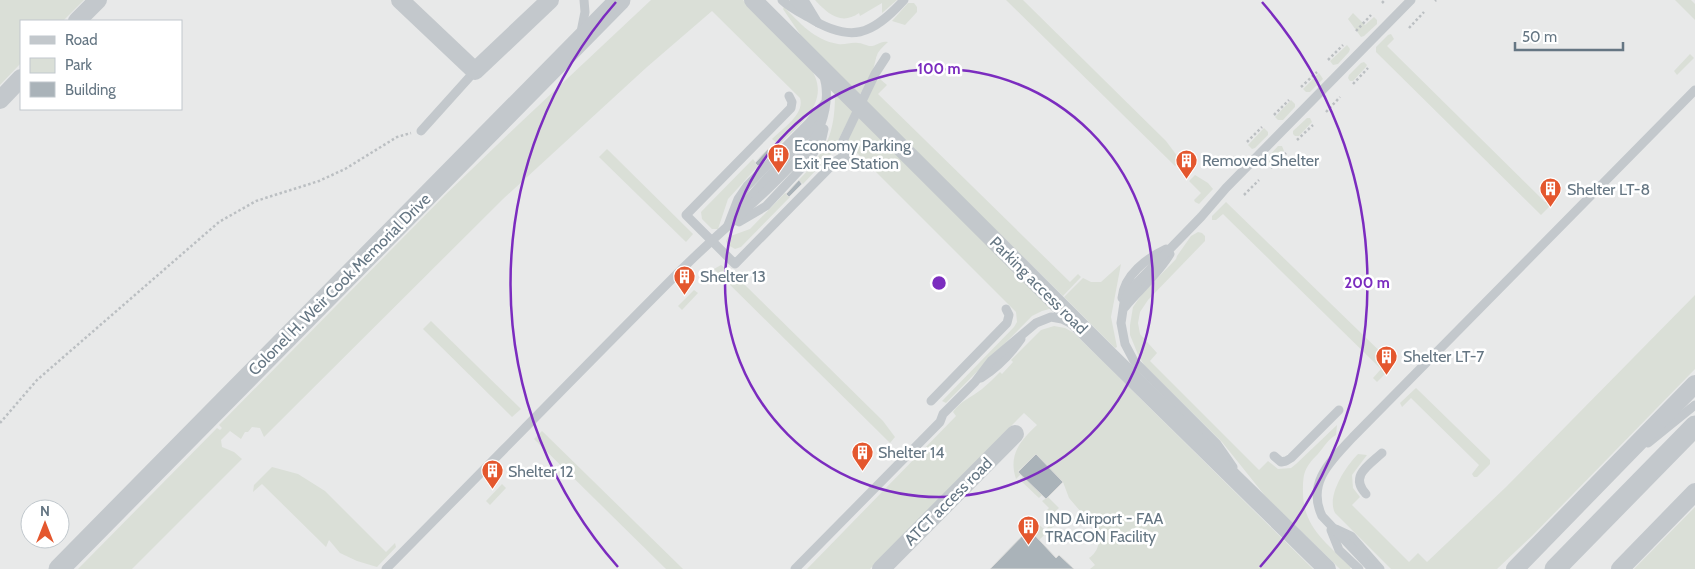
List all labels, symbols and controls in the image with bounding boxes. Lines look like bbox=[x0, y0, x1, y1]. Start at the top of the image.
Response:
legend bbox=[20, 20, 182, 110]
scale bar bbox=[1515, 20, 1622, 52]
text: 50 m bbox=[1522, 28, 1557, 46]
text: Road bbox=[65, 31, 98, 49]
text: Park bbox=[65, 56, 92, 74]
text: 100 m bbox=[917, 60, 961, 78]
text: Building bbox=[65, 81, 116, 99]
place label: Economy Parking Exit Fee Station bbox=[794, 136, 912, 173]
building icon: Economy Parking Exit Fee Station bbox=[766, 142, 790, 173]
building icon: Removed Shelter bbox=[1174, 148, 1198, 179]
place label: Removed Shelter bbox=[1202, 151, 1320, 170]
building icon: Shelter LT-8 bbox=[1539, 177, 1563, 208]
place label: Shelter LT-8 bbox=[1567, 180, 1650, 199]
street label: Colonel H. Weir Cook Memorial Drive bbox=[244, 189, 434, 379]
street label: Parking access road bbox=[986, 233, 1091, 338]
building icon: Shelter 13 bbox=[672, 264, 696, 295]
place label: Shelter 13 bbox=[700, 267, 766, 286]
centre of rings bbox=[930, 274, 948, 292]
text: 200 m bbox=[1344, 274, 1390, 292]
building icon: Shelter LT-7 bbox=[1375, 344, 1399, 375]
place label: Shelter LT-7 bbox=[1403, 347, 1484, 366]
building icon: Shelter 14 bbox=[850, 440, 874, 471]
place label: Shelter 14 bbox=[878, 443, 944, 462]
street label: ATCT access road bbox=[900, 453, 996, 549]
building icon: Shelter 12 bbox=[480, 459, 504, 490]
place label: Shelter 12 bbox=[508, 462, 574, 481]
north arrow bbox=[20, 499, 70, 549]
text: N bbox=[40, 502, 50, 520]
place label: IND Airport - FAA TRACON Facility bbox=[1045, 509, 1163, 546]
building icon: IND Airport - FAA TRACON Facility bbox=[1017, 515, 1041, 546]

